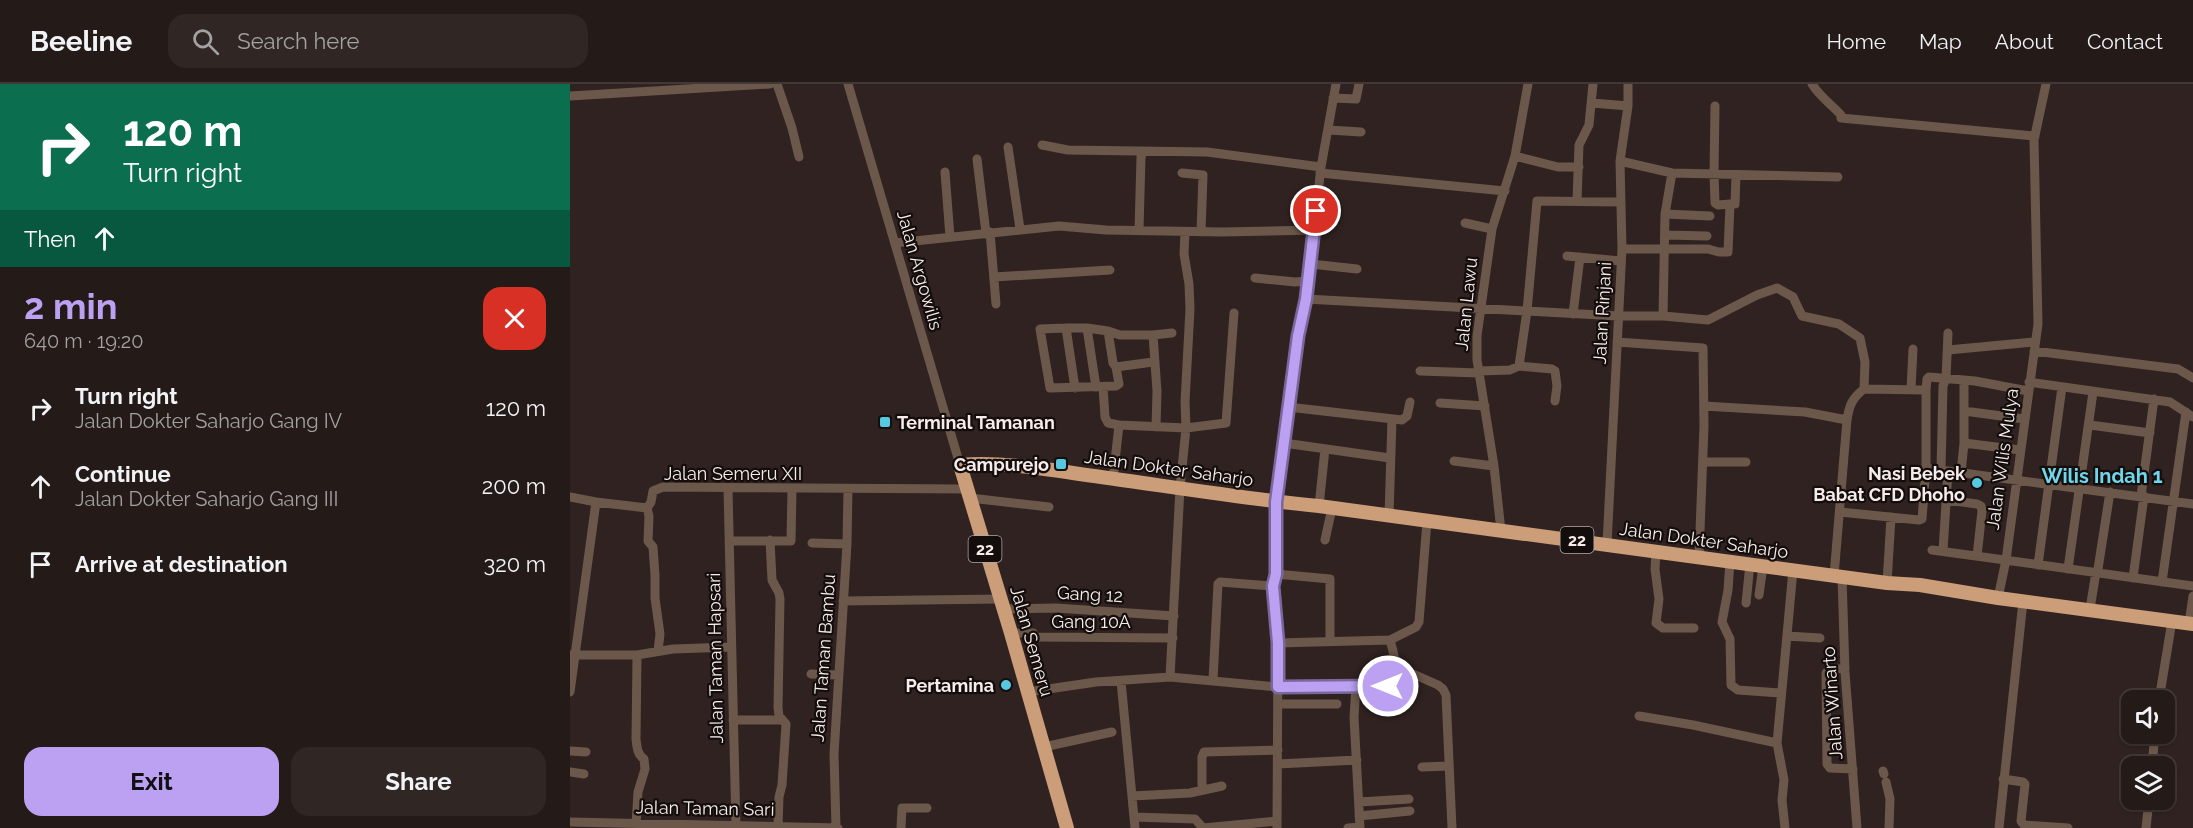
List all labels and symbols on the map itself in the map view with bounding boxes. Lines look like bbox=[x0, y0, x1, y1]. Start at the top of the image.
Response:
pin bbox=[1290, 185, 1341, 236]
street label: Jalan Argowilis bbox=[893, 208, 947, 332]
street label: Jalan Lawu bbox=[1451, 256, 1481, 352]
street label: Jalan Rinjani bbox=[1589, 261, 1615, 365]
street label: Jalan Wilis Mulya bbox=[1982, 387, 2022, 531]
place label: Terminal Tamanan bbox=[897, 412, 1055, 433]
marker: Terminal Tamanan bbox=[878, 415, 892, 429]
street label: Jalan Dokter Saharjo bbox=[1083, 446, 1255, 490]
place label: Campurejo bbox=[954, 454, 1049, 475]
marker: Campurejo bbox=[1054, 457, 1068, 471]
street label: Jalan Semeru XII bbox=[664, 463, 802, 484]
place label: Nasi Bebek Babat CFD Dhoho bbox=[1813, 463, 1966, 505]
district label: Wilis Indah 1 bbox=[2041, 464, 2163, 488]
marker: Nasi Bebek Babat CFD Dhoho bbox=[1970, 476, 1984, 490]
street label: Jalan Dokter Saharjo bbox=[1618, 518, 1790, 562]
road number: 22 bbox=[1560, 527, 1594, 553]
road number: 22 bbox=[968, 536, 1002, 562]
street label: Jalan Taman Hapsari bbox=[703, 572, 727, 744]
street label: Jalan Taman Bambu bbox=[807, 573, 839, 743]
street label: Gang 12 bbox=[1056, 582, 1124, 606]
street label: Jalan Semeru bbox=[1006, 583, 1058, 699]
street label: Gang 10A bbox=[1051, 611, 1131, 632]
street label: Jalan Winarto bbox=[1818, 645, 1846, 760]
position arrow bbox=[1356, 654, 1420, 718]
place label: Pertamina bbox=[905, 675, 994, 696]
marker: Pertamina bbox=[999, 678, 1013, 692]
street label: Jalan Taman Sari bbox=[635, 796, 775, 820]

